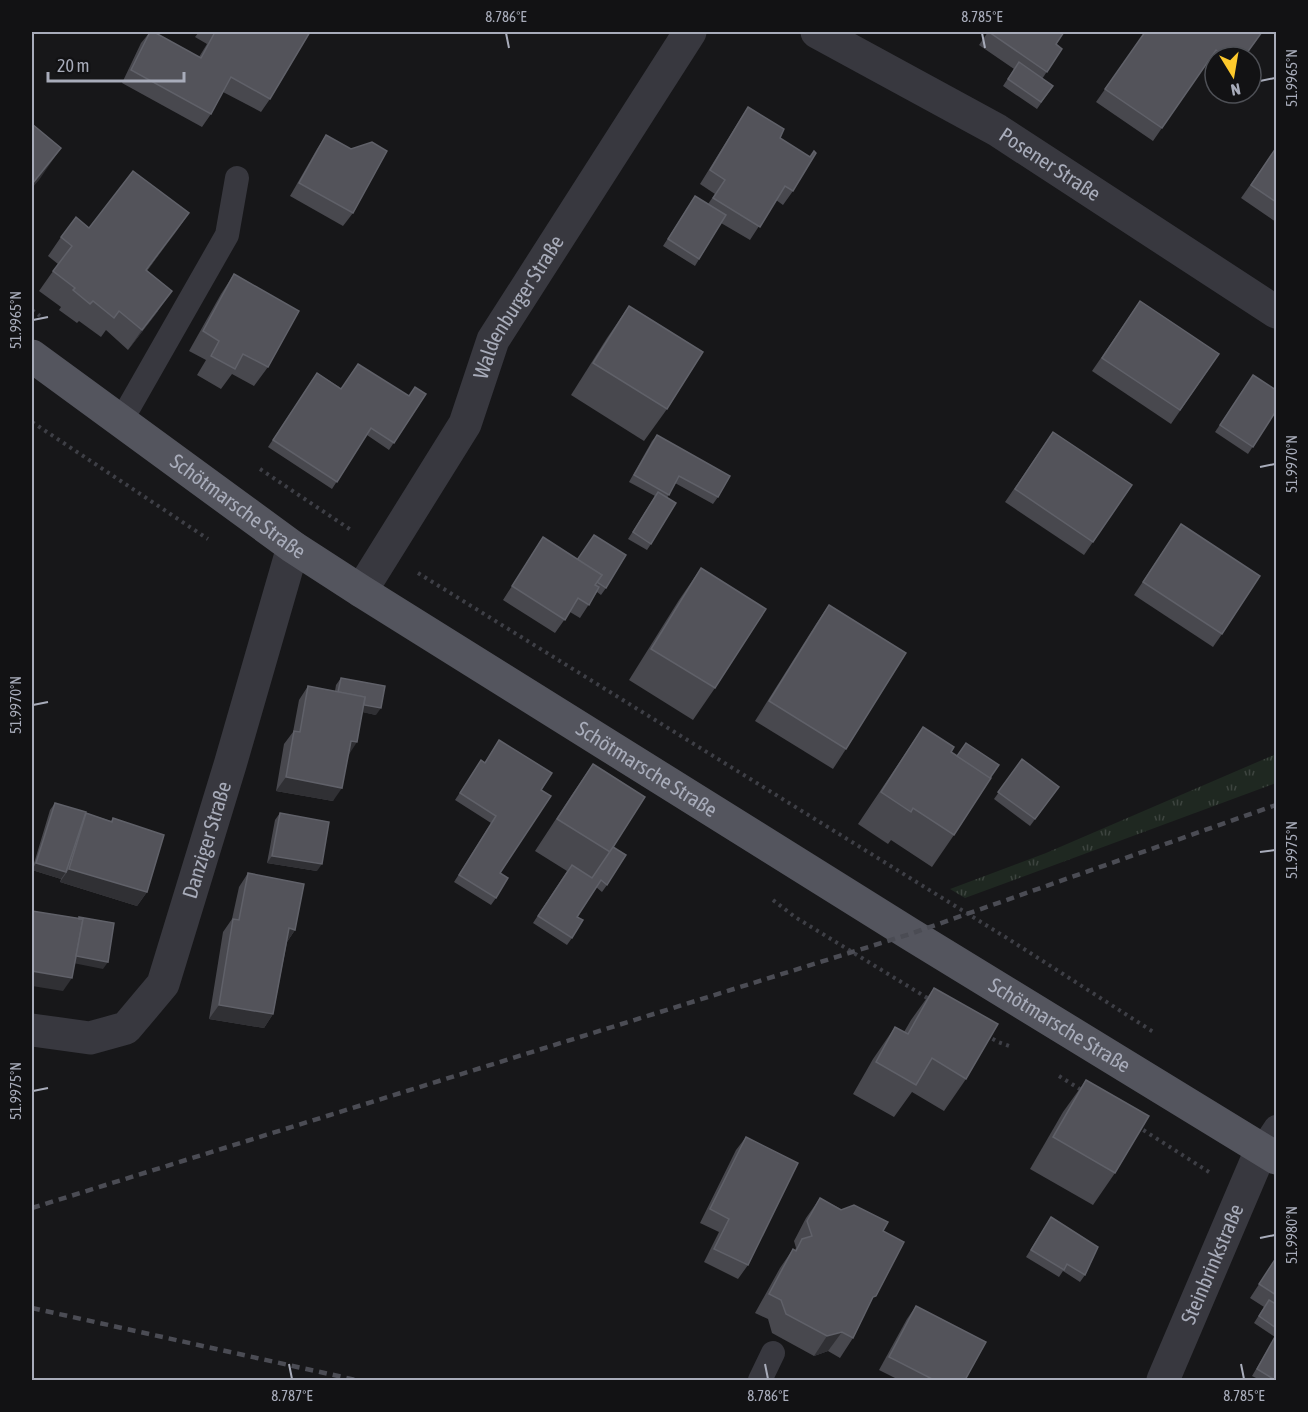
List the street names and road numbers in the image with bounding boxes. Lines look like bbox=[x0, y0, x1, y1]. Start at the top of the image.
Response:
street label: Posener Straße bbox=[995, 122, 1105, 205]
street label: Waldenburger Straße bbox=[468, 230, 568, 382]
street label: Schötmarsche Straße bbox=[166, 448, 310, 563]
street label: Schötmarsche Straße bbox=[572, 716, 722, 821]
street label: Danziger Straße bbox=[177, 778, 235, 901]
street label: Schötmarsche Straße bbox=[985, 972, 1135, 1077]
street label: Steinbrinkstraße bbox=[1175, 1200, 1248, 1327]

